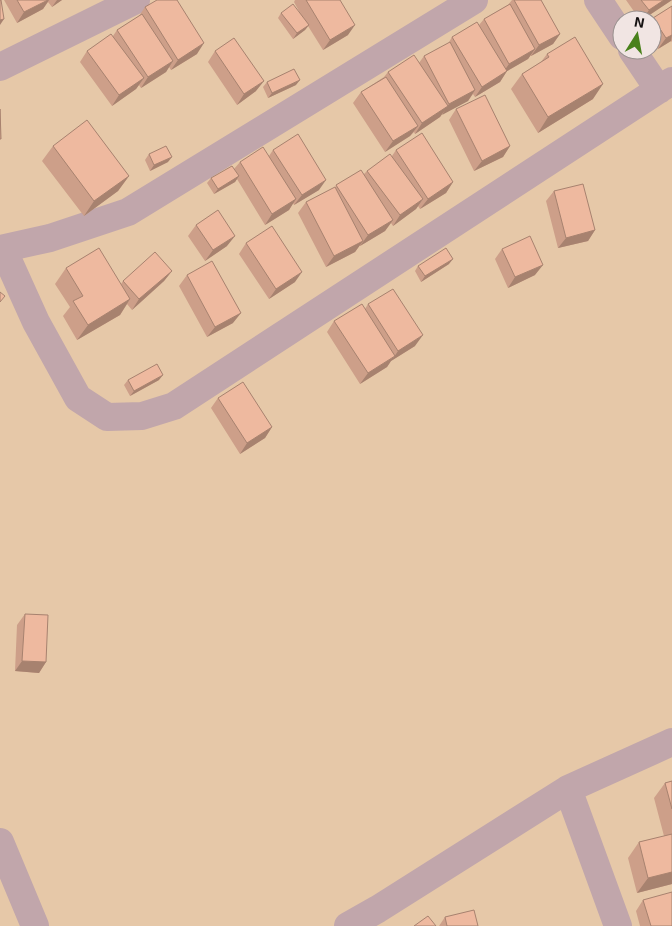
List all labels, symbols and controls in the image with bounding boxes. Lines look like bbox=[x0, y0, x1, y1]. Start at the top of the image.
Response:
north arrow bbox=[612, 10, 662, 60]
text: N bbox=[633, 12, 646, 31]

